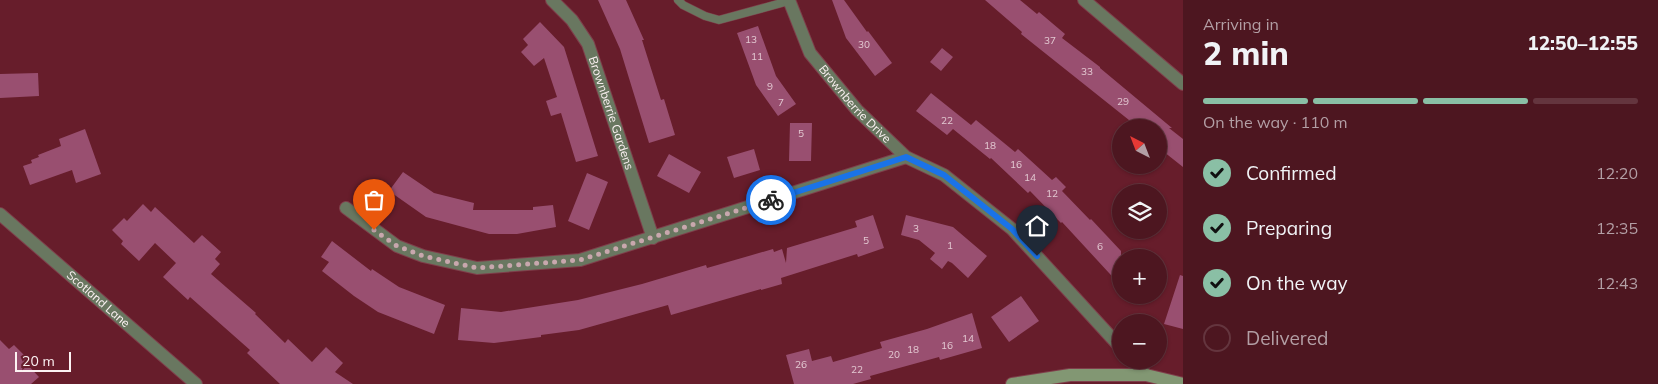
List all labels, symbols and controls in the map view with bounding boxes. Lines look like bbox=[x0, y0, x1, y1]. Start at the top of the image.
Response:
text: Arriving in bbox=[1203, 14, 1279, 34]
text: 12:50–12:55 bbox=[1527, 31, 1638, 55]
house number: 13 bbox=[745, 33, 757, 46]
text: 2 min bbox=[1203, 33, 1289, 73]
house number: 37 bbox=[1044, 34, 1056, 47]
house number: 30 bbox=[858, 38, 870, 51]
house number: 11 bbox=[751, 50, 763, 63]
street label: Brownberrie Gardens bbox=[586, 54, 638, 172]
street label: Brownberrie Drive bbox=[816, 62, 895, 146]
house number: 33 bbox=[1081, 65, 1093, 78]
house number: 9 bbox=[767, 80, 773, 93]
house number: 29 bbox=[1117, 95, 1129, 108]
house number: 7 bbox=[778, 96, 784, 109]
text: On the way · 110 m bbox=[1203, 112, 1348, 132]
house number: 22 bbox=[941, 114, 953, 127]
north arrow bbox=[1112, 119, 1168, 174]
map controls bbox=[1112, 119, 1167, 369]
house number: 5 bbox=[798, 127, 804, 140]
house number: 18 bbox=[984, 139, 996, 152]
house number: 16 bbox=[1010, 158, 1022, 171]
icon: check bbox=[1203, 159, 1231, 187]
text: Confirmed bbox=[1246, 161, 1337, 185]
text: 12:20 bbox=[1596, 163, 1638, 183]
house number: 14 bbox=[1024, 171, 1036, 184]
courier bbox=[746, 175, 796, 225]
pin bbox=[353, 179, 395, 230]
button: layers bbox=[1112, 184, 1167, 239]
icon: bag bbox=[360, 186, 388, 214]
icon: bike bbox=[757, 186, 785, 214]
house number: 12 bbox=[1046, 187, 1058, 200]
pin bbox=[1016, 205, 1058, 256]
icon: home bbox=[1023, 212, 1051, 240]
icon: check bbox=[1203, 214, 1231, 242]
text: Preparing bbox=[1246, 216, 1332, 240]
text: 12:35 bbox=[1596, 218, 1638, 238]
house number: 3 bbox=[913, 222, 919, 235]
house number: 5 bbox=[863, 234, 869, 247]
house number: 1 bbox=[947, 239, 953, 252]
house number: 6 bbox=[1097, 240, 1103, 253]
button: + bbox=[1112, 249, 1167, 304]
street label: Scotland Lane bbox=[64, 267, 133, 330]
icon: check bbox=[1203, 269, 1231, 297]
text: On the way bbox=[1246, 271, 1348, 295]
text: 12:43 bbox=[1596, 273, 1638, 293]
button: − bbox=[1112, 314, 1167, 369]
text: Delivered bbox=[1246, 326, 1328, 350]
house number: 14 bbox=[962, 332, 974, 345]
house number: 16 bbox=[941, 339, 953, 352]
house number: 18 bbox=[907, 343, 919, 356]
house number: 20 bbox=[888, 348, 900, 361]
scale bar bbox=[15, 349, 71, 372]
text: 20 m bbox=[22, 352, 55, 370]
house number: 26 bbox=[795, 358, 807, 371]
house number: 22 bbox=[851, 363, 863, 376]

